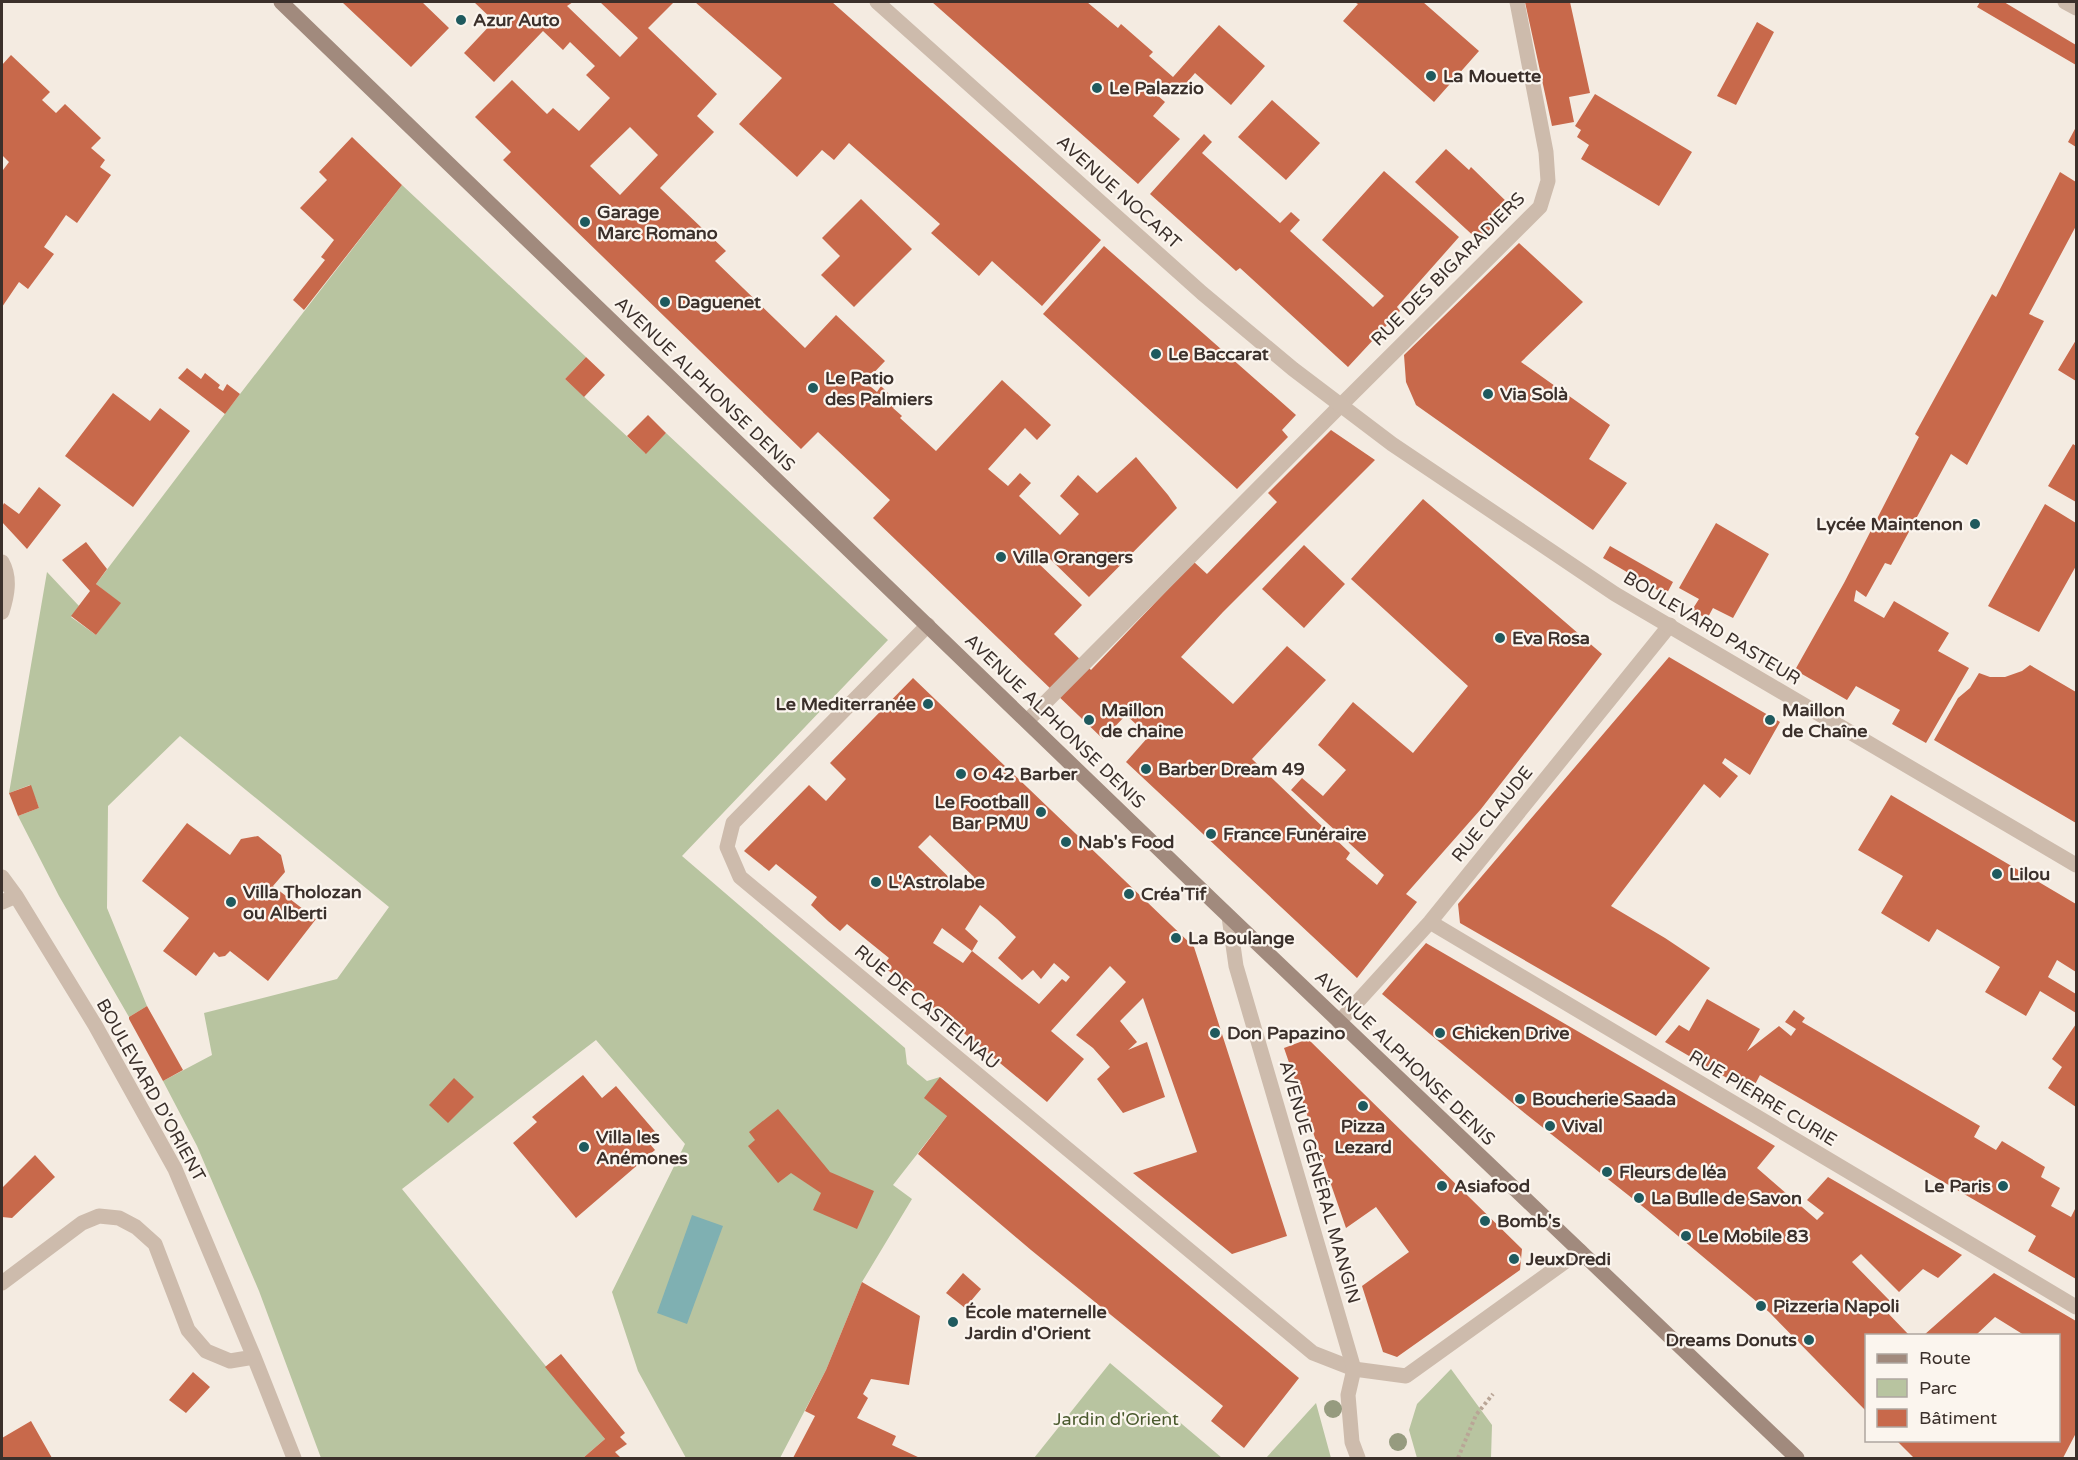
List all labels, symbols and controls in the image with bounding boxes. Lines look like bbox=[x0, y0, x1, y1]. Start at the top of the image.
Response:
place label: Azur Auto bbox=[473, 9, 560, 31]
marker: Azur Auto bbox=[454, 13, 468, 27]
place label: La Mouette bbox=[1443, 65, 1541, 87]
marker: La Mouette bbox=[1424, 69, 1438, 83]
place label: Le Palazzio bbox=[1109, 77, 1204, 99]
marker: Le Palazzio bbox=[1090, 81, 1104, 95]
street label: AVENUE NOCART bbox=[1052, 130, 1186, 254]
street label: RUE DES BIGARADIERS bbox=[1367, 188, 1529, 350]
place label: Garage Marc Romano bbox=[597, 201, 718, 244]
marker: Garage Marc Romano bbox=[578, 215, 592, 229]
place label: Daguenet bbox=[677, 291, 761, 313]
street label: AVENUE ALPHONSE DENIS bbox=[610, 292, 800, 476]
marker: Daguenet bbox=[658, 295, 672, 309]
place label: Le Baccarat bbox=[1168, 343, 1269, 365]
marker: Le Baccarat bbox=[1149, 347, 1163, 361]
place label: Le Patio des Palmiers bbox=[825, 367, 933, 410]
marker: Le Patio des Palmiers bbox=[806, 381, 820, 395]
place label: Via Solà bbox=[1500, 383, 1568, 405]
marker: Via Solà bbox=[1481, 387, 1495, 401]
place label: Lycée Maintenon bbox=[1816, 513, 1963, 535]
marker: Lycée Maintenon bbox=[1968, 517, 1982, 531]
place label: Villa Orangers bbox=[1013, 546, 1133, 568]
marker: Villa Orangers bbox=[994, 550, 1008, 564]
street label: BOULEVARD PASTEUR bbox=[1619, 566, 1805, 690]
place label: Eva Rosa bbox=[1512, 627, 1590, 649]
street label: AVENUE ALPHONSE DENIS bbox=[960, 629, 1150, 813]
marker: Eva Rosa bbox=[1493, 631, 1507, 645]
place label: Le Mediterranée bbox=[775, 693, 916, 715]
marker: Le Mediterranée bbox=[921, 697, 935, 711]
place label: Maillon de chaine bbox=[1101, 699, 1184, 742]
place label: Maillon de Chaîne bbox=[1782, 699, 1867, 742]
marker: Maillon de chaine bbox=[1082, 713, 1096, 727]
marker: Maillon de Chaîne bbox=[1763, 713, 1777, 727]
place label: Barber Dream 49 bbox=[1158, 758, 1305, 780]
marker: Barber Dream 49 bbox=[1139, 762, 1153, 776]
street label: RUE CLAUDE bbox=[1447, 762, 1537, 866]
place label: O 42 Barber bbox=[973, 763, 1079, 785]
marker: O 42 Barber bbox=[954, 767, 968, 781]
place label: Le Football Bar PMU bbox=[934, 791, 1029, 834]
marker: Le Football Bar PMU bbox=[1034, 805, 1048, 819]
place label: France Funéraire bbox=[1223, 823, 1367, 845]
marker: France Funéraire bbox=[1204, 827, 1218, 841]
place label: Nab's Food bbox=[1078, 831, 1174, 853]
marker: Nab's Food bbox=[1059, 835, 1073, 849]
place label: Lilou bbox=[2009, 863, 2050, 885]
marker: Lilou bbox=[1990, 867, 2004, 881]
place label: L'Astrolabe bbox=[888, 871, 985, 893]
marker: L'Astrolabe bbox=[869, 875, 883, 889]
place label: Villa Tholozan ou Alberti bbox=[243, 881, 362, 924]
place label: Créa'Tif bbox=[1141, 883, 1208, 905]
marker: Créa'Tif bbox=[1122, 887, 1136, 901]
marker: Villa Tholozan ou Alberti bbox=[224, 895, 238, 909]
place label: La Boulange bbox=[1188, 927, 1295, 949]
marker: La Boulange bbox=[1169, 931, 1183, 945]
street label: RUE DE CASTELNAU bbox=[850, 940, 1004, 1074]
street label: AVENUE ALPHONSE DENIS bbox=[1310, 966, 1500, 1150]
street label: BOULEVARD D'ORIENT bbox=[92, 995, 211, 1185]
place label: Don Papazino bbox=[1227, 1022, 1345, 1044]
place label: Chicken Drive bbox=[1452, 1022, 1569, 1044]
marker: Don Papazino bbox=[1208, 1026, 1222, 1040]
marker: Chicken Drive bbox=[1433, 1026, 1447, 1040]
street label: RUE PIERRE CURIE bbox=[1685, 1045, 1841, 1151]
street label: AVENUE GÉNÉRAL MANGIN bbox=[1275, 1058, 1365, 1306]
place label: Boucherie Saada bbox=[1532, 1088, 1676, 1110]
marker: Boucherie Saada bbox=[1513, 1092, 1527, 1106]
marker: Pizza Lezard bbox=[1356, 1099, 1370, 1113]
place label: Pizza Lezard bbox=[1334, 1115, 1392, 1158]
place label: Vival bbox=[1562, 1115, 1603, 1137]
marker: Vival bbox=[1543, 1119, 1557, 1133]
place label: Villa les Anémones bbox=[596, 1126, 688, 1169]
marker: Villa les Anémones bbox=[577, 1140, 591, 1154]
place label: Fleurs de léa bbox=[1619, 1161, 1727, 1183]
marker: Fleurs de léa bbox=[1600, 1165, 1614, 1179]
place label: Asiafood bbox=[1454, 1175, 1530, 1197]
place label: Le Paris bbox=[1924, 1175, 1991, 1197]
marker: Asiafood bbox=[1435, 1179, 1449, 1193]
marker: Le Paris bbox=[1996, 1179, 2010, 1193]
place label: La Bulle de Savon bbox=[1651, 1187, 1802, 1209]
marker: La Bulle de Savon bbox=[1632, 1191, 1646, 1205]
place label: Bomb's bbox=[1497, 1210, 1561, 1232]
marker: Bomb's bbox=[1478, 1214, 1492, 1228]
place label: Le Mobile 83 bbox=[1698, 1225, 1809, 1247]
marker: Le Mobile 83 bbox=[1679, 1229, 1693, 1243]
place label: JeuxDredi bbox=[1525, 1248, 1611, 1270]
marker: JeuxDredi bbox=[1507, 1252, 1521, 1266]
place label: Pizzeria Napoli bbox=[1773, 1295, 1900, 1317]
marker: Pizzeria Napoli bbox=[1754, 1299, 1768, 1313]
place label: École maternelle Jardin d'Orient bbox=[964, 1301, 1107, 1344]
marker: École maternelle Jardin d'Orient bbox=[946, 1315, 960, 1329]
place label: Dreams Donuts bbox=[1665, 1329, 1797, 1351]
marker: Dreams Donuts bbox=[1802, 1333, 1816, 1347]
legend bbox=[1865, 1334, 2060, 1442]
text: Route bbox=[1919, 1347, 1971, 1369]
text: Parc bbox=[1919, 1377, 1957, 1399]
text: Bâtiment bbox=[1919, 1407, 1997, 1429]
park label: Jardin d'Orient bbox=[1053, 1408, 1179, 1430]

